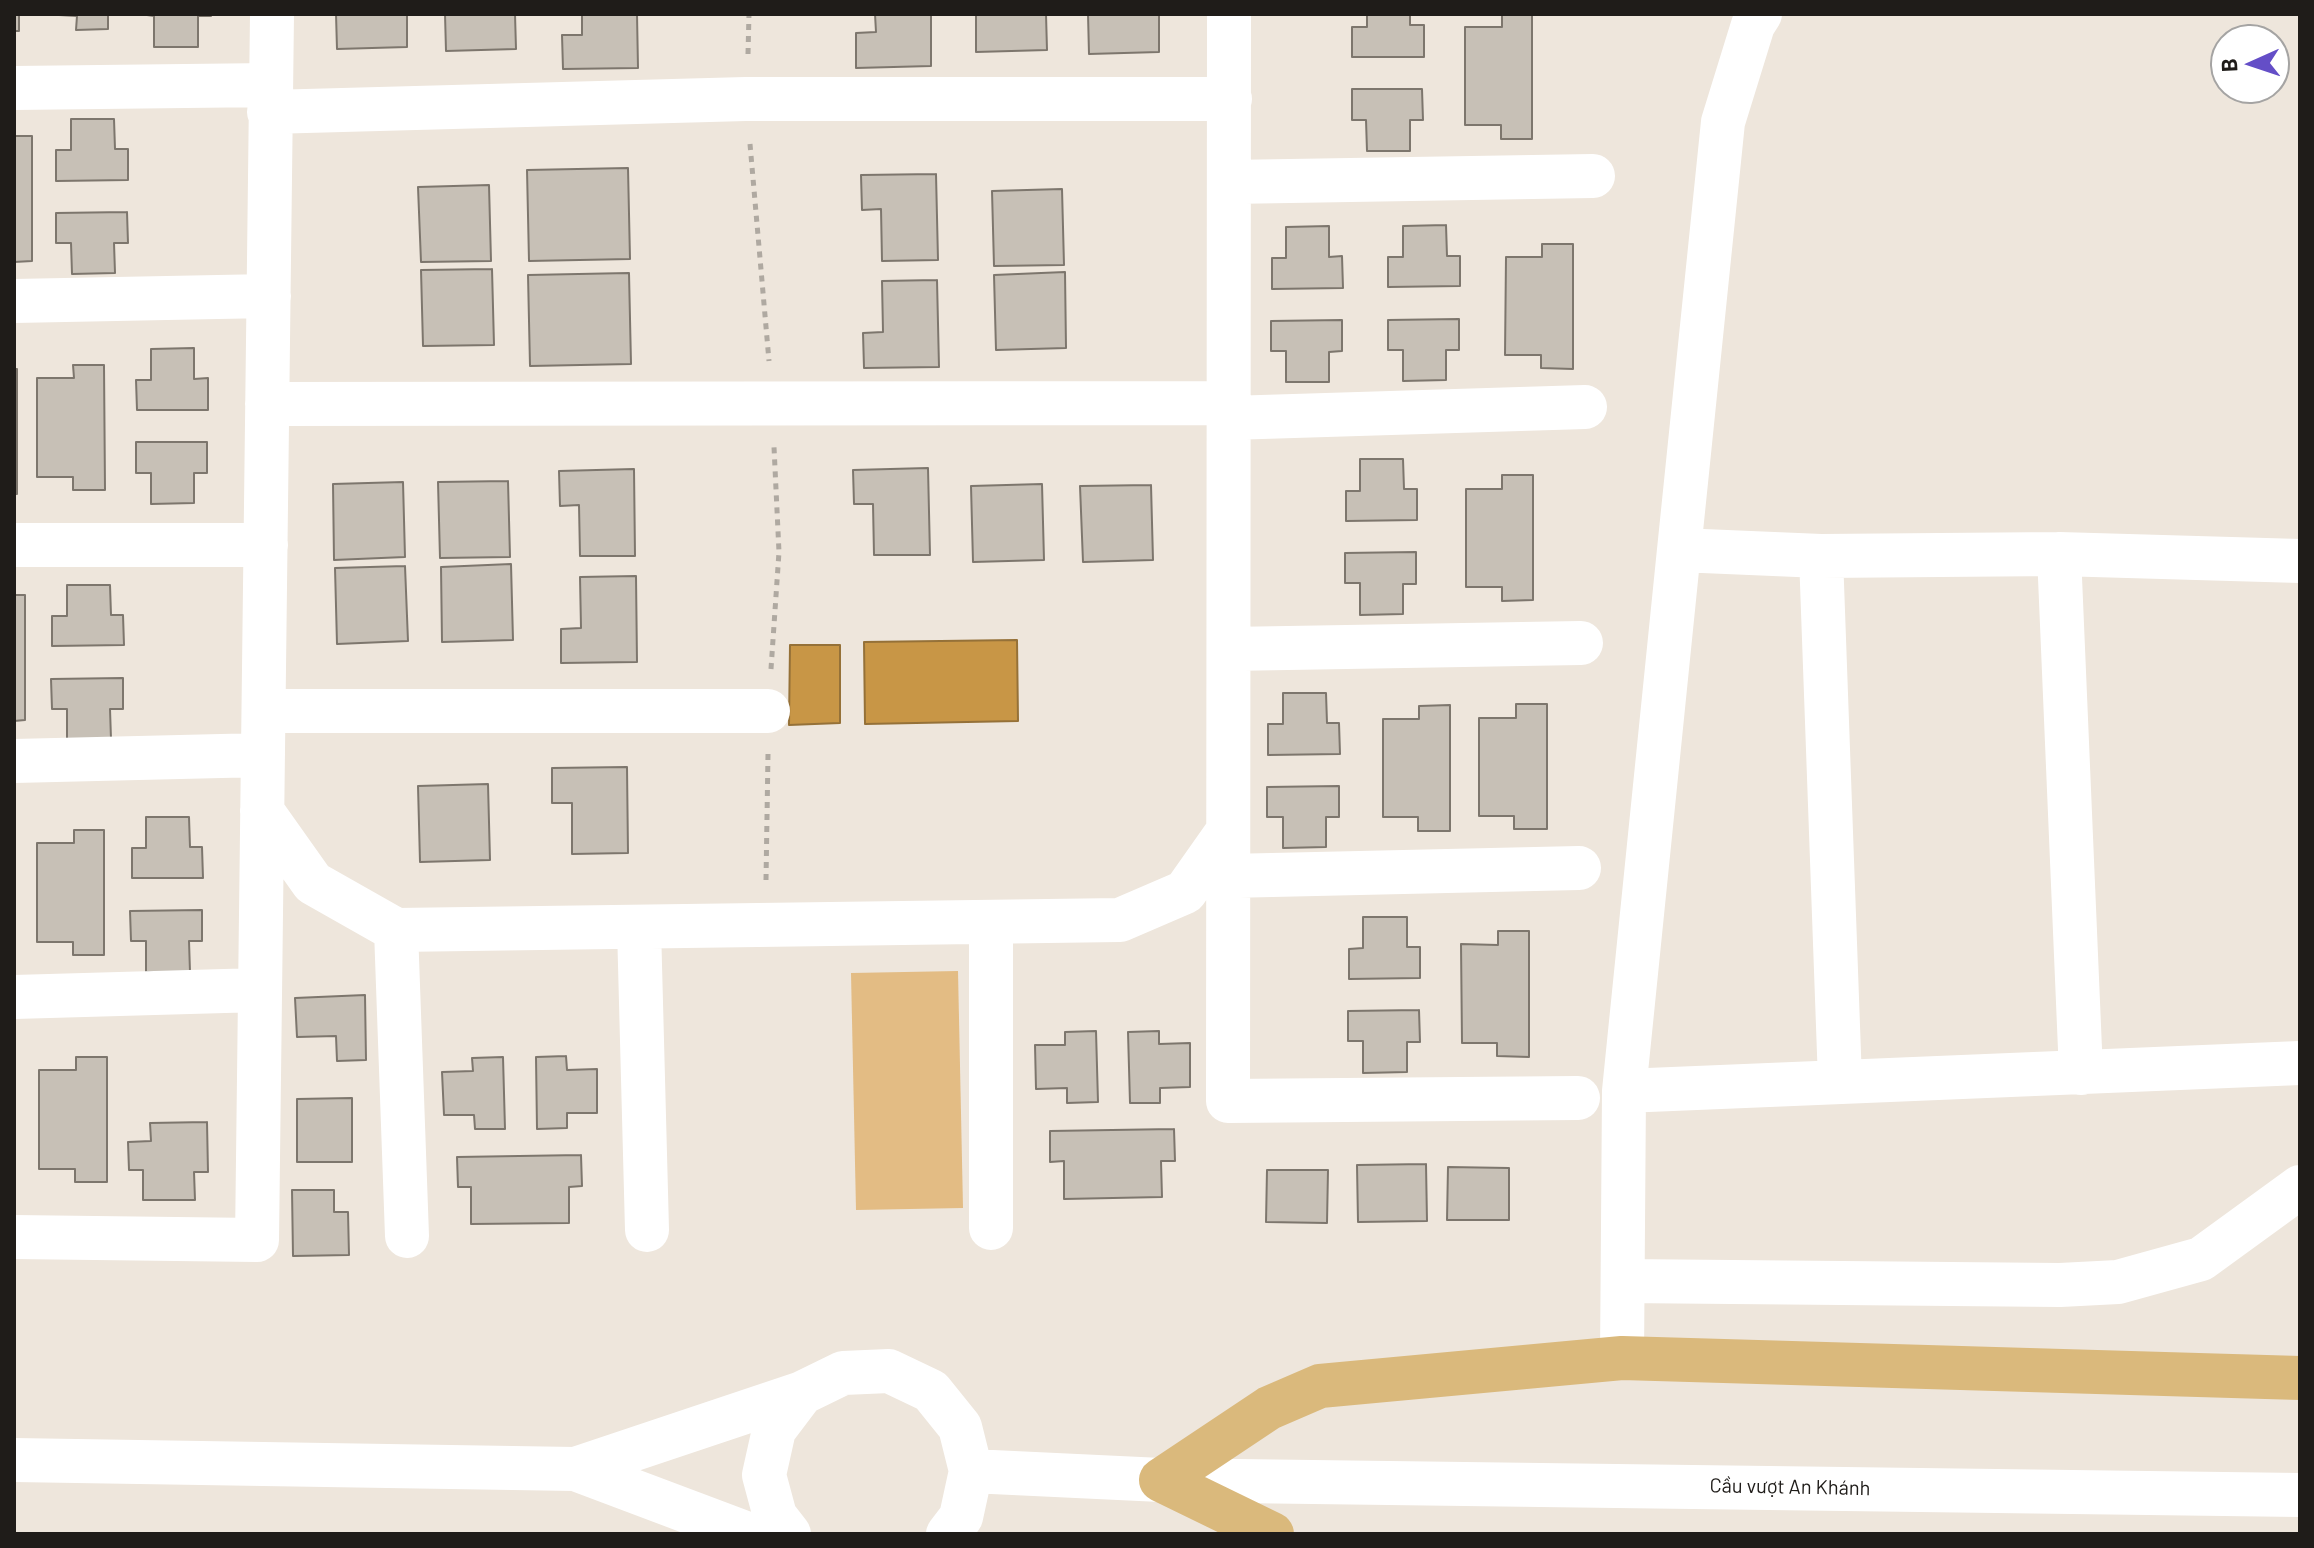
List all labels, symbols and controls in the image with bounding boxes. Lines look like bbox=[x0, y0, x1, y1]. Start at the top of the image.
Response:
north arrow bbox=[2210, 24, 2290, 104]
text: B bbox=[2215, 58, 2241, 73]
street label: Cầu vượt An Khánh bbox=[1709, 1474, 1871, 1500]

